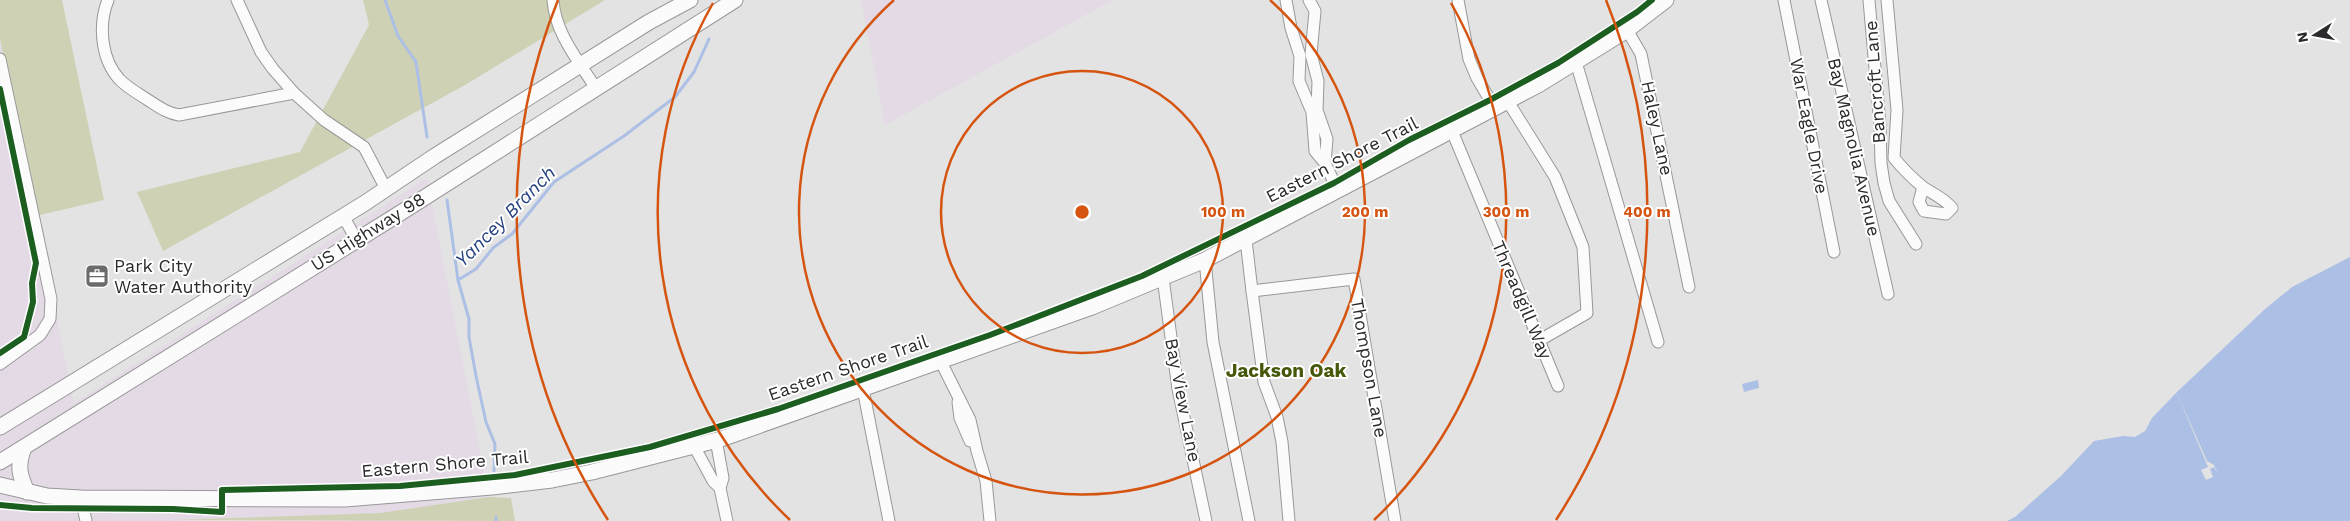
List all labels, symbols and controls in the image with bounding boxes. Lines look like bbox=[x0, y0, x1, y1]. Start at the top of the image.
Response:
north arrow bbox=[2290, 10, 2340, 60]
street label: Bancroft Lane bbox=[1860, 20, 1889, 144]
text: N bbox=[2293, 31, 2311, 44]
street label: War Eagle Drive bbox=[1786, 56, 1833, 196]
street label: Bay Magnolia Avenue bbox=[1824, 56, 1885, 238]
street label: Haley Lane bbox=[1637, 79, 1678, 177]
street label: Eastern Shore Trail bbox=[1262, 112, 1422, 207]
water label: Yancey Branch bbox=[450, 161, 560, 271]
street label: US Highway 98 bbox=[307, 188, 429, 275]
centre of rings bbox=[1073, 203, 1091, 221]
text: 100 m bbox=[1201, 203, 1245, 221]
text: 200 m bbox=[1342, 203, 1388, 221]
text: 300 m bbox=[1483, 203, 1529, 221]
text: 400 m bbox=[1623, 203, 1671, 221]
street label: Threadgill Way bbox=[1488, 237, 1557, 363]
place label: Park City Water Authority bbox=[114, 255, 253, 297]
office icon: Park City Water Authority bbox=[84, 263, 110, 289]
street label: Thompson Lane bbox=[1347, 297, 1392, 439]
street label: Eastern Shore Trail bbox=[765, 330, 931, 405]
street label: Bay View Lane bbox=[1161, 336, 1206, 464]
district label: Jackson Oak bbox=[1226, 359, 1346, 382]
street label: Eastern Shore Trail bbox=[361, 446, 530, 481]

